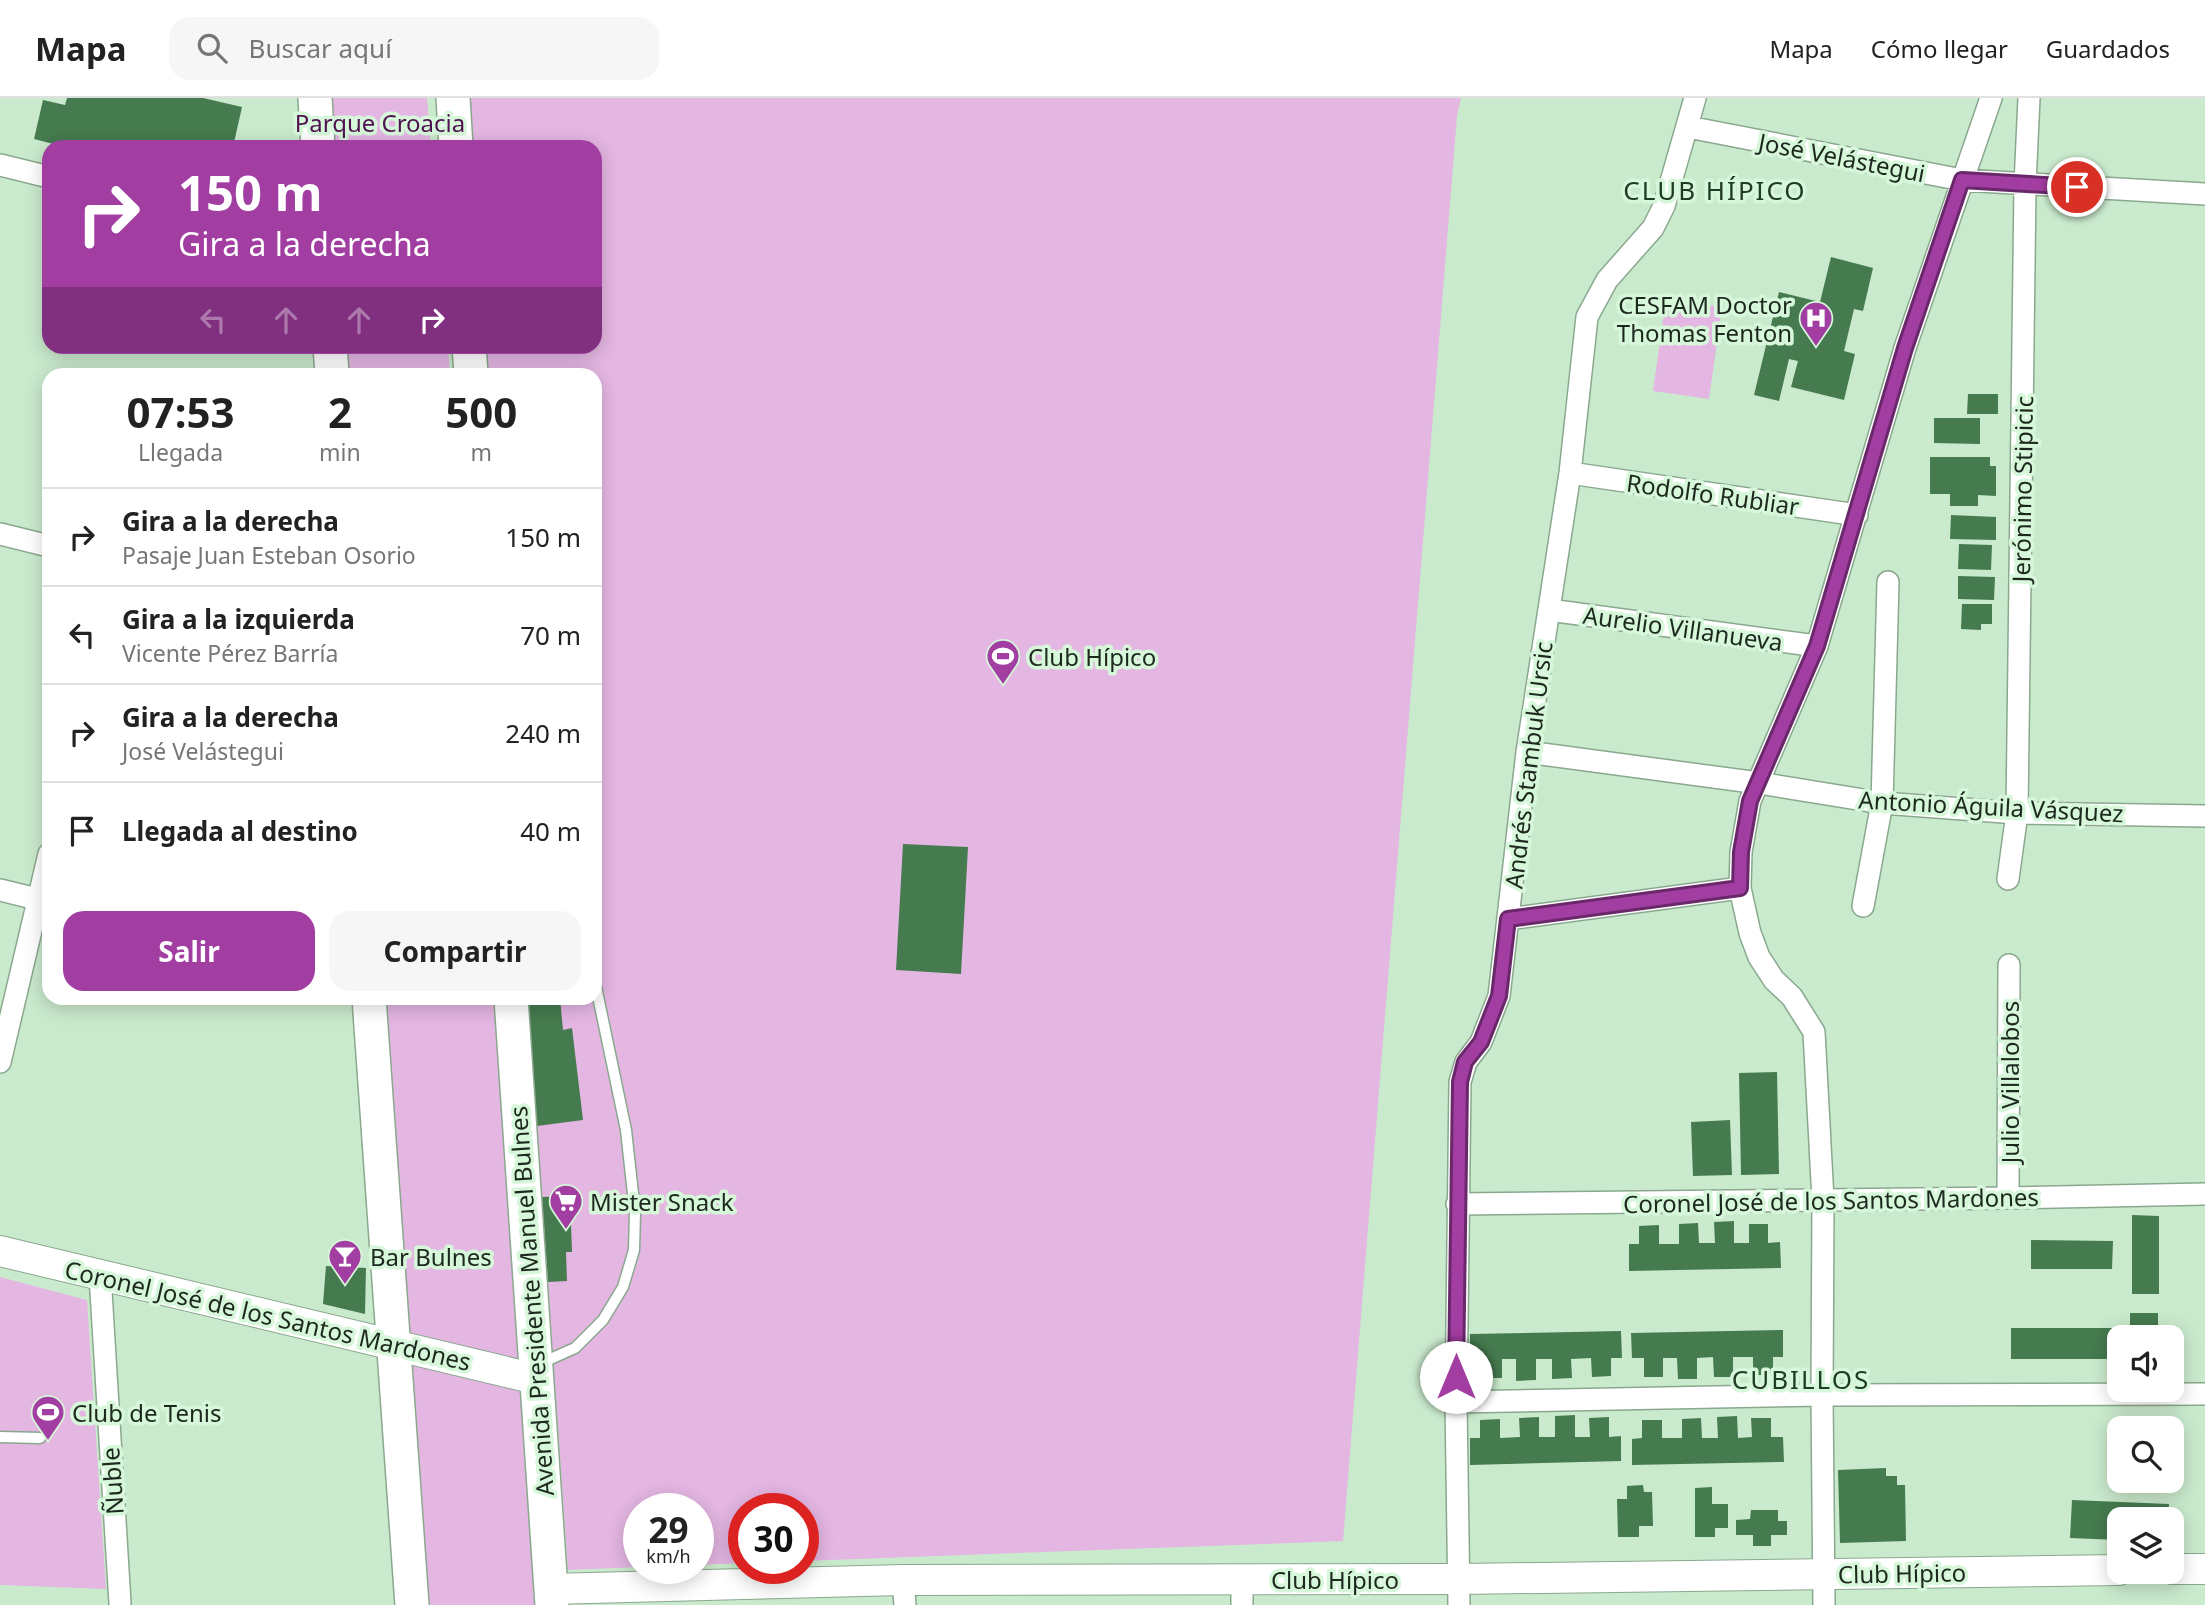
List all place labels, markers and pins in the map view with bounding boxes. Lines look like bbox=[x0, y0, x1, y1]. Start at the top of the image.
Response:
pin bbox=[2047, 157, 2107, 217]
place label: CESFAM Doctor Thomas Fenton bbox=[1617, 288, 1792, 349]
hospital icon: CESFAM Doctor Thomas Fenton bbox=[1797, 299, 1835, 348]
sports icon: Club Hípico bbox=[984, 637, 1022, 686]
place label: Club Hípico bbox=[1028, 640, 1156, 673]
supermarket icon: Mister Snack bbox=[547, 1182, 585, 1231]
place label: Mister Snack bbox=[590, 1185, 734, 1218]
bar icon: Bar Bulnes bbox=[326, 1237, 364, 1286]
place label: Bar Bulnes bbox=[370, 1240, 492, 1273]
sports icon: Club de Tenis bbox=[29, 1393, 67, 1442]
place label: Club de Tenis bbox=[72, 1396, 221, 1429]

